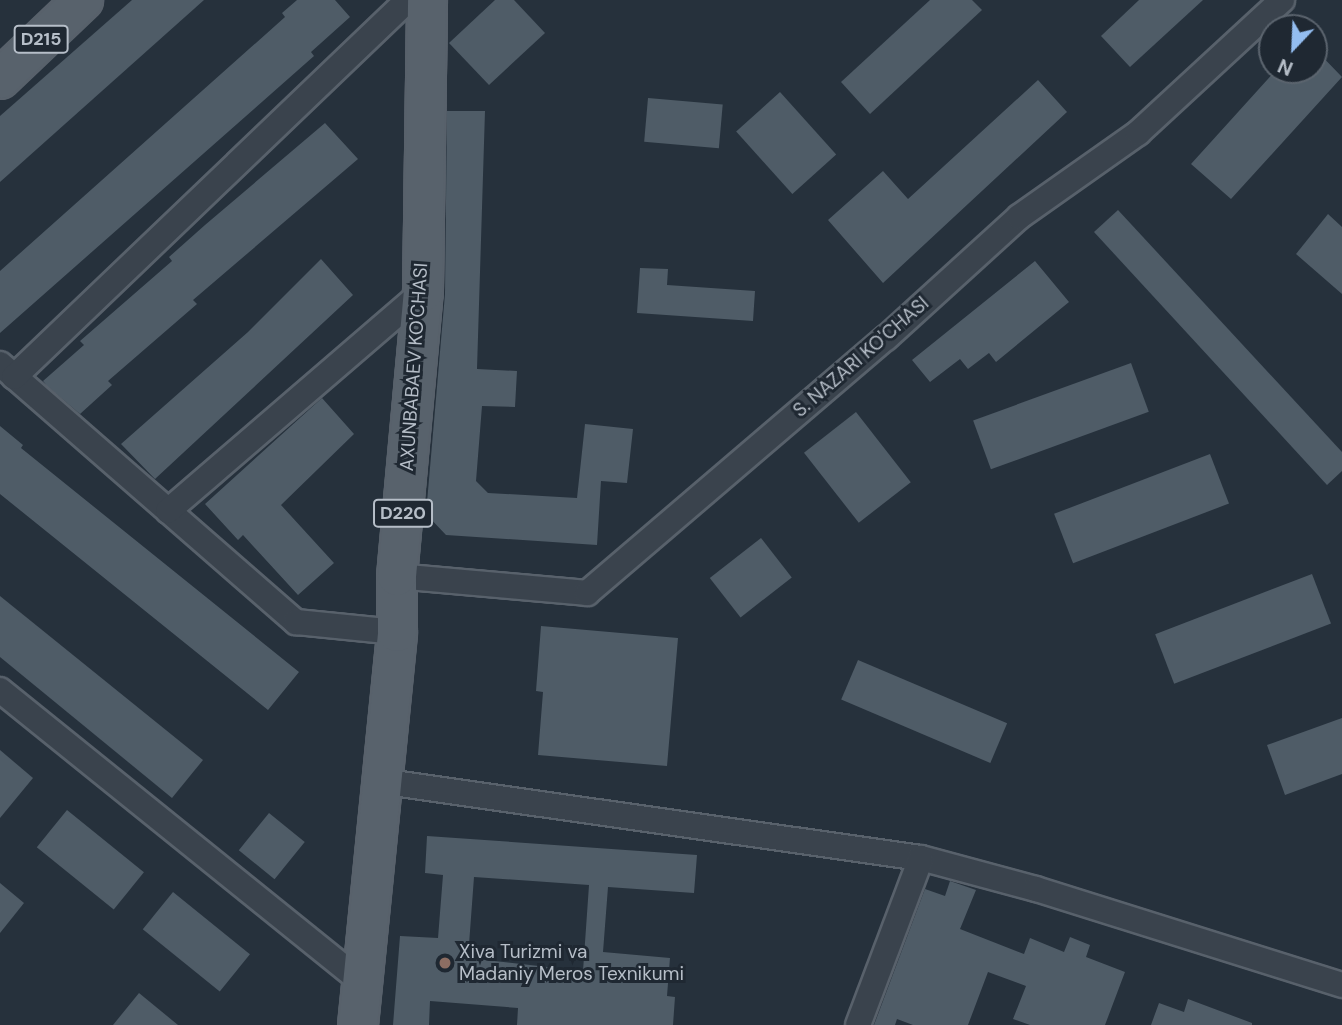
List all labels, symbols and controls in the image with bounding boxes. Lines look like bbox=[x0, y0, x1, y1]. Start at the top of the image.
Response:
north arrow bbox=[1258, 14, 1328, 84]
road number: D215 bbox=[13, 24, 69, 54]
text: N bbox=[1274, 53, 1297, 81]
street label: AXUNBABAEV KO'CHASI bbox=[395, 262, 433, 472]
street label: S. NAZARI KO'CHASI bbox=[789, 292, 933, 422]
road number: D220 bbox=[372, 499, 434, 528]
place label: Xiva Turizmi va Madaniy Meros Texnikumi bbox=[459, 941, 684, 985]
marker: Xiva Turizmi va Madaniy Meros Texnikumi bbox=[437, 955, 453, 971]

